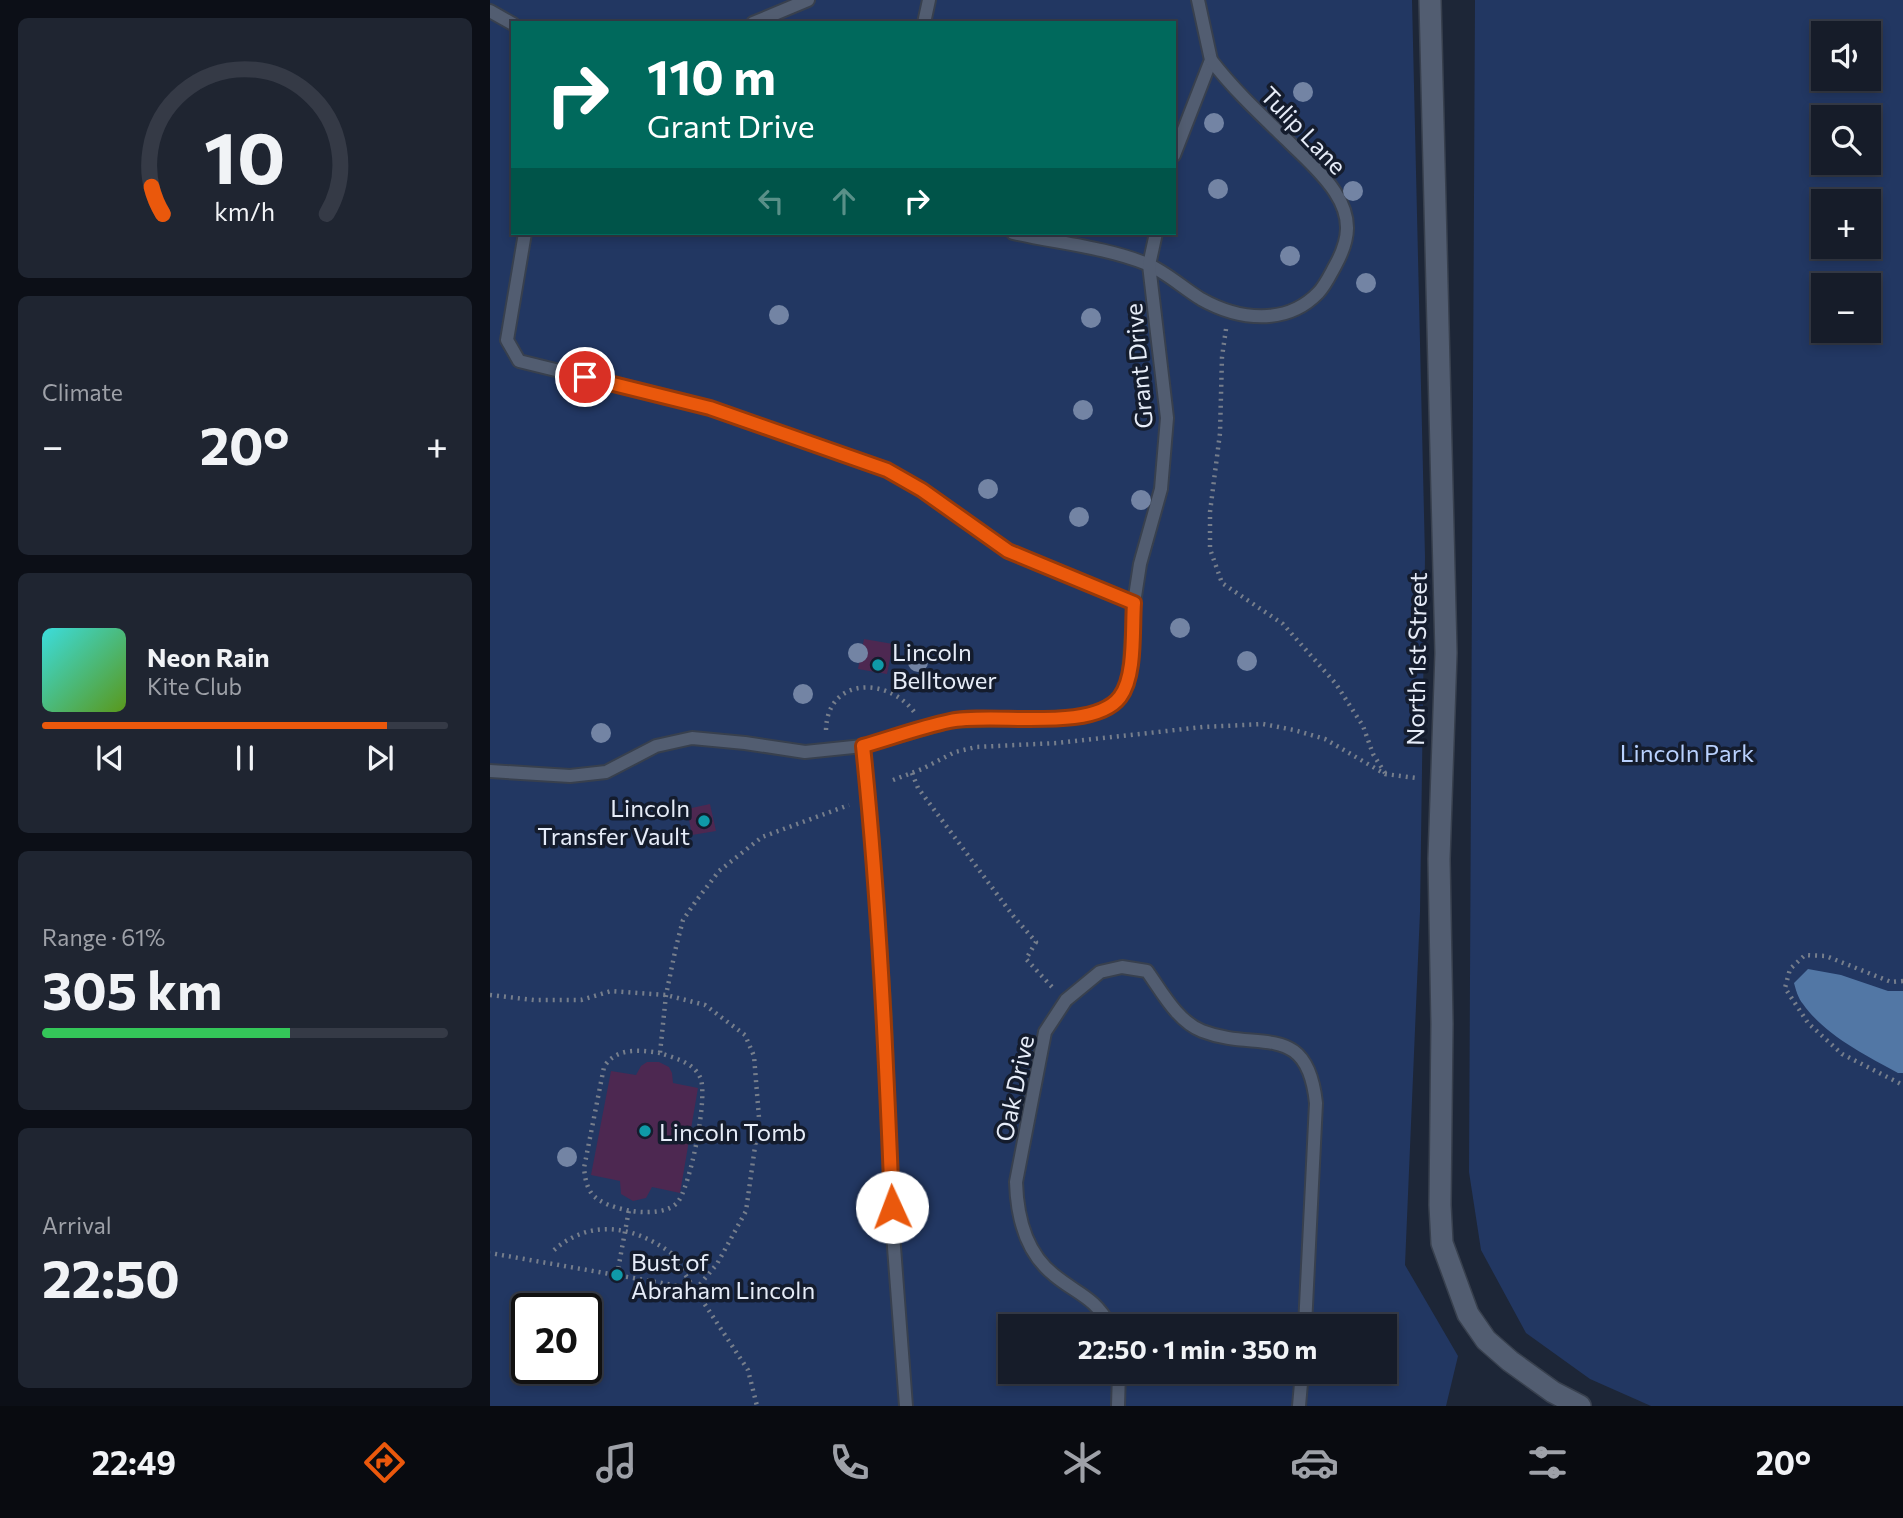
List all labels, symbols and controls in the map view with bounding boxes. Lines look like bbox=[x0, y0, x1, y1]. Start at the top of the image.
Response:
map controls bbox=[1811, 21, 1881, 343]
button: sound bbox=[1811, 21, 1881, 91]
text: 110 m bbox=[647, 45, 776, 105]
icon: right bbox=[532, 49, 623, 140]
street label: Tulip Lane bbox=[1255, 80, 1353, 180]
text: Grant Drive bbox=[647, 105, 815, 145]
button: search bbox=[1811, 105, 1881, 175]
text: 10 bbox=[204, 110, 286, 199]
icon: left bbox=[752, 182, 790, 220]
icon: ahead bbox=[825, 182, 863, 220]
icon: right bbox=[898, 182, 936, 220]
button: + bbox=[1811, 189, 1881, 259]
text: km/h bbox=[215, 196, 275, 226]
button: − bbox=[1811, 273, 1881, 343]
street label: Grant Drive bbox=[1118, 302, 1158, 430]
pin bbox=[555, 347, 615, 407]
icon: arrive bbox=[566, 358, 604, 396]
text: Climate bbox=[42, 378, 123, 406]
text: 20° bbox=[200, 412, 290, 476]
text: − bbox=[42, 421, 64, 468]
text: + bbox=[426, 421, 448, 468]
street label: North 1st Street bbox=[1400, 572, 1432, 746]
place label: Lincoln Belltower bbox=[892, 637, 997, 694]
text: Neon Rain bbox=[147, 641, 270, 672]
marker: Lincoln Belltower bbox=[870, 657, 886, 673]
text: Kite Club bbox=[147, 672, 242, 700]
park label: Lincoln Park bbox=[1620, 738, 1754, 767]
icon: previous bbox=[91, 739, 129, 777]
icon: pause bbox=[226, 739, 264, 777]
icon: next bbox=[361, 739, 399, 777]
place label: Lincoln Transfer Vault bbox=[537, 793, 690, 850]
marker: Lincoln Transfer Vault bbox=[696, 813, 712, 829]
text: Range · 61% bbox=[42, 923, 165, 951]
text: 305 km bbox=[42, 957, 222, 1021]
street label: Oak Drive bbox=[989, 1032, 1039, 1144]
place label: Lincoln Tomb bbox=[659, 1117, 806, 1146]
marker: Lincoln Tomb bbox=[637, 1123, 653, 1139]
position arrow bbox=[855, 1170, 929, 1244]
text: Arrival bbox=[42, 1211, 112, 1239]
text: 22:50 bbox=[42, 1245, 180, 1309]
place label: Bust of Abraham Lincoln bbox=[631, 1247, 815, 1304]
marker: Bust of Abraham Lincoln bbox=[609, 1267, 625, 1283]
speed limit sign: 20 bbox=[511, 1293, 602, 1384]
text: 22:50 · 1 min · 350 m bbox=[1078, 1333, 1317, 1364]
icon: directions bbox=[360, 1438, 409, 1487]
icon: music bbox=[592, 1438, 641, 1487]
icon: phone bbox=[825, 1438, 874, 1487]
icon: climate bbox=[1058, 1438, 1107, 1487]
icon: car bbox=[1290, 1438, 1339, 1487]
icon: filters bbox=[1523, 1438, 1572, 1487]
text: 22:49 bbox=[92, 1442, 176, 1482]
text: 20° bbox=[1756, 1442, 1811, 1482]

